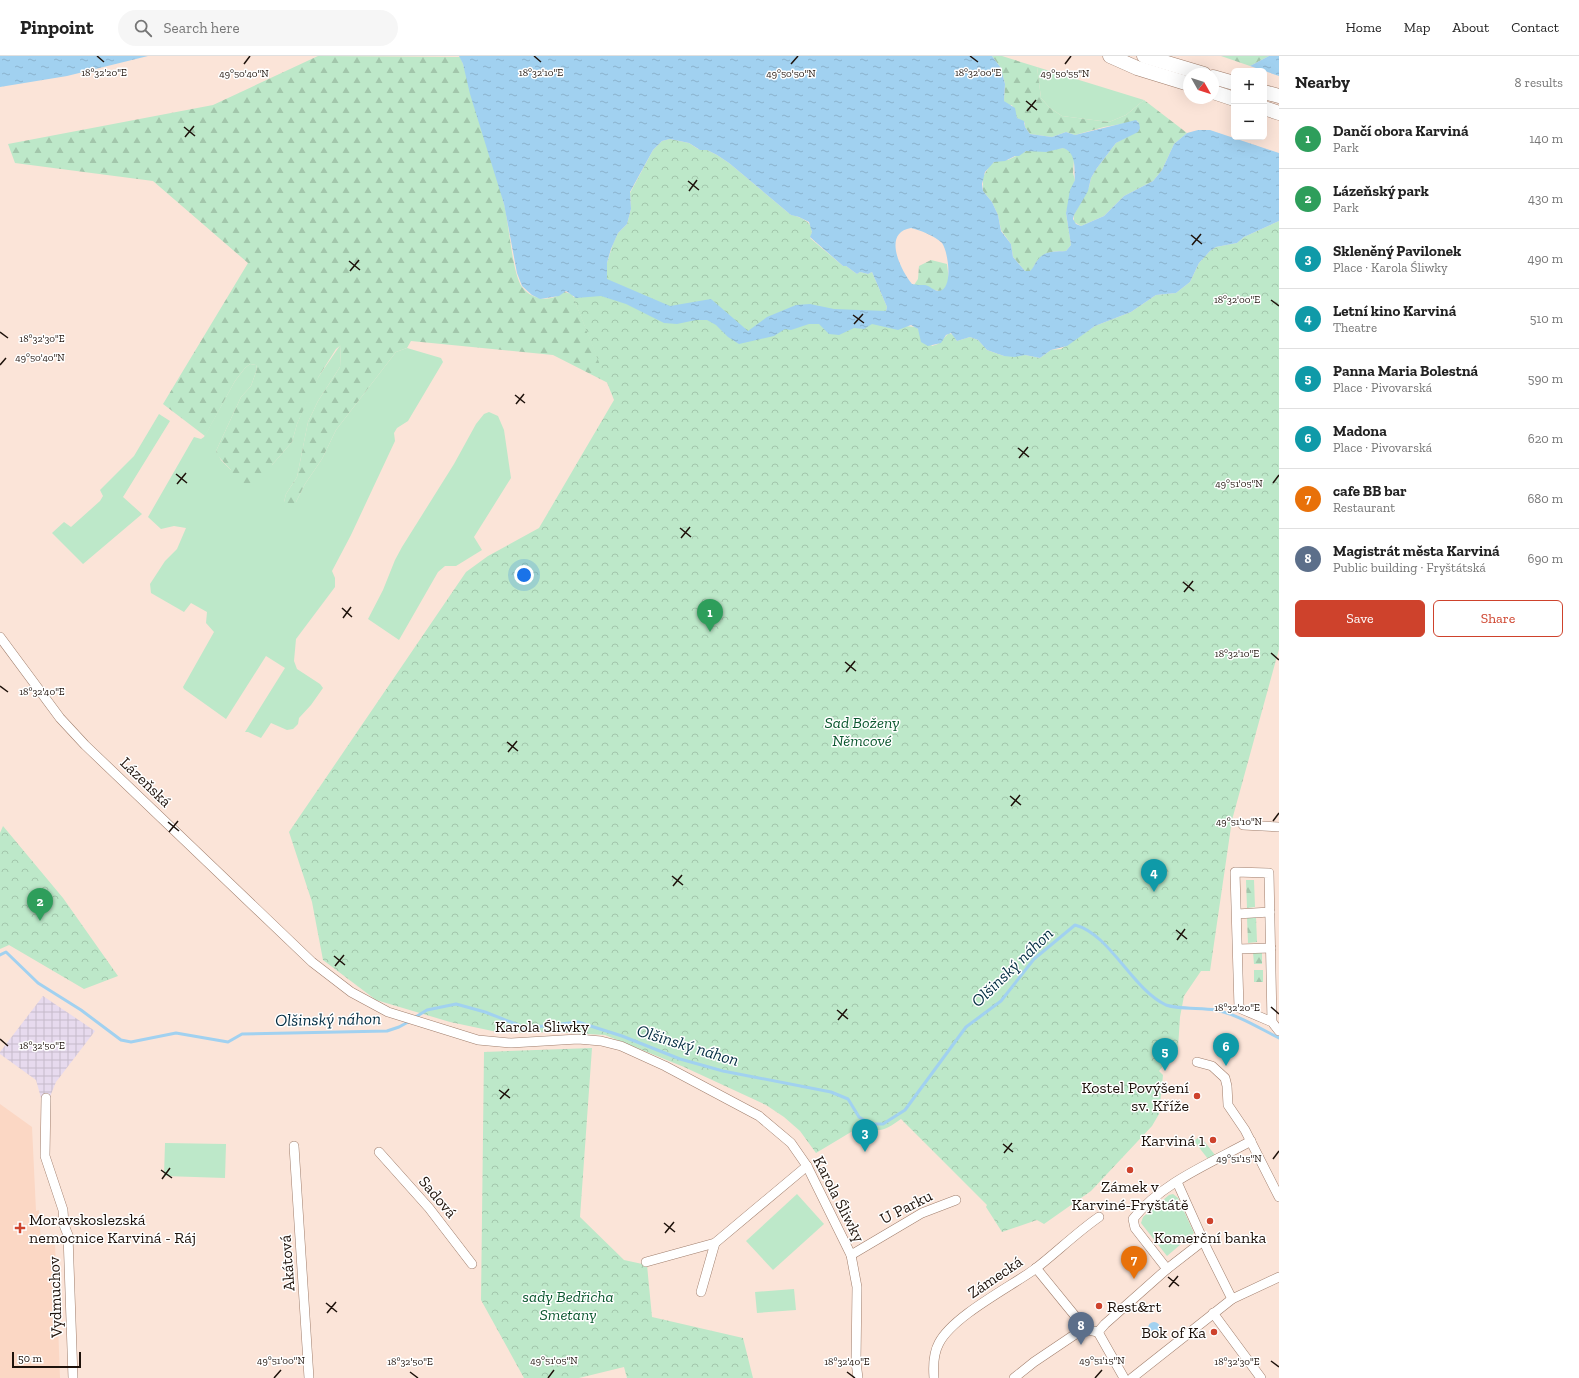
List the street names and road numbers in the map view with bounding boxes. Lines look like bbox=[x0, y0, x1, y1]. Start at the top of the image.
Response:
street label: Lázeňská bbox=[117, 753, 176, 811]
street label: Karola Śliwky bbox=[495, 1017, 590, 1036]
street label: Karola Śliwky bbox=[809, 1153, 869, 1246]
street label: Sadová bbox=[415, 1172, 461, 1222]
street label: U Parku bbox=[877, 1186, 935, 1228]
street label: Akátová bbox=[276, 1234, 298, 1292]
street label: Zámecká bbox=[964, 1252, 1026, 1302]
street label: Vydmuchov bbox=[44, 1256, 66, 1339]

